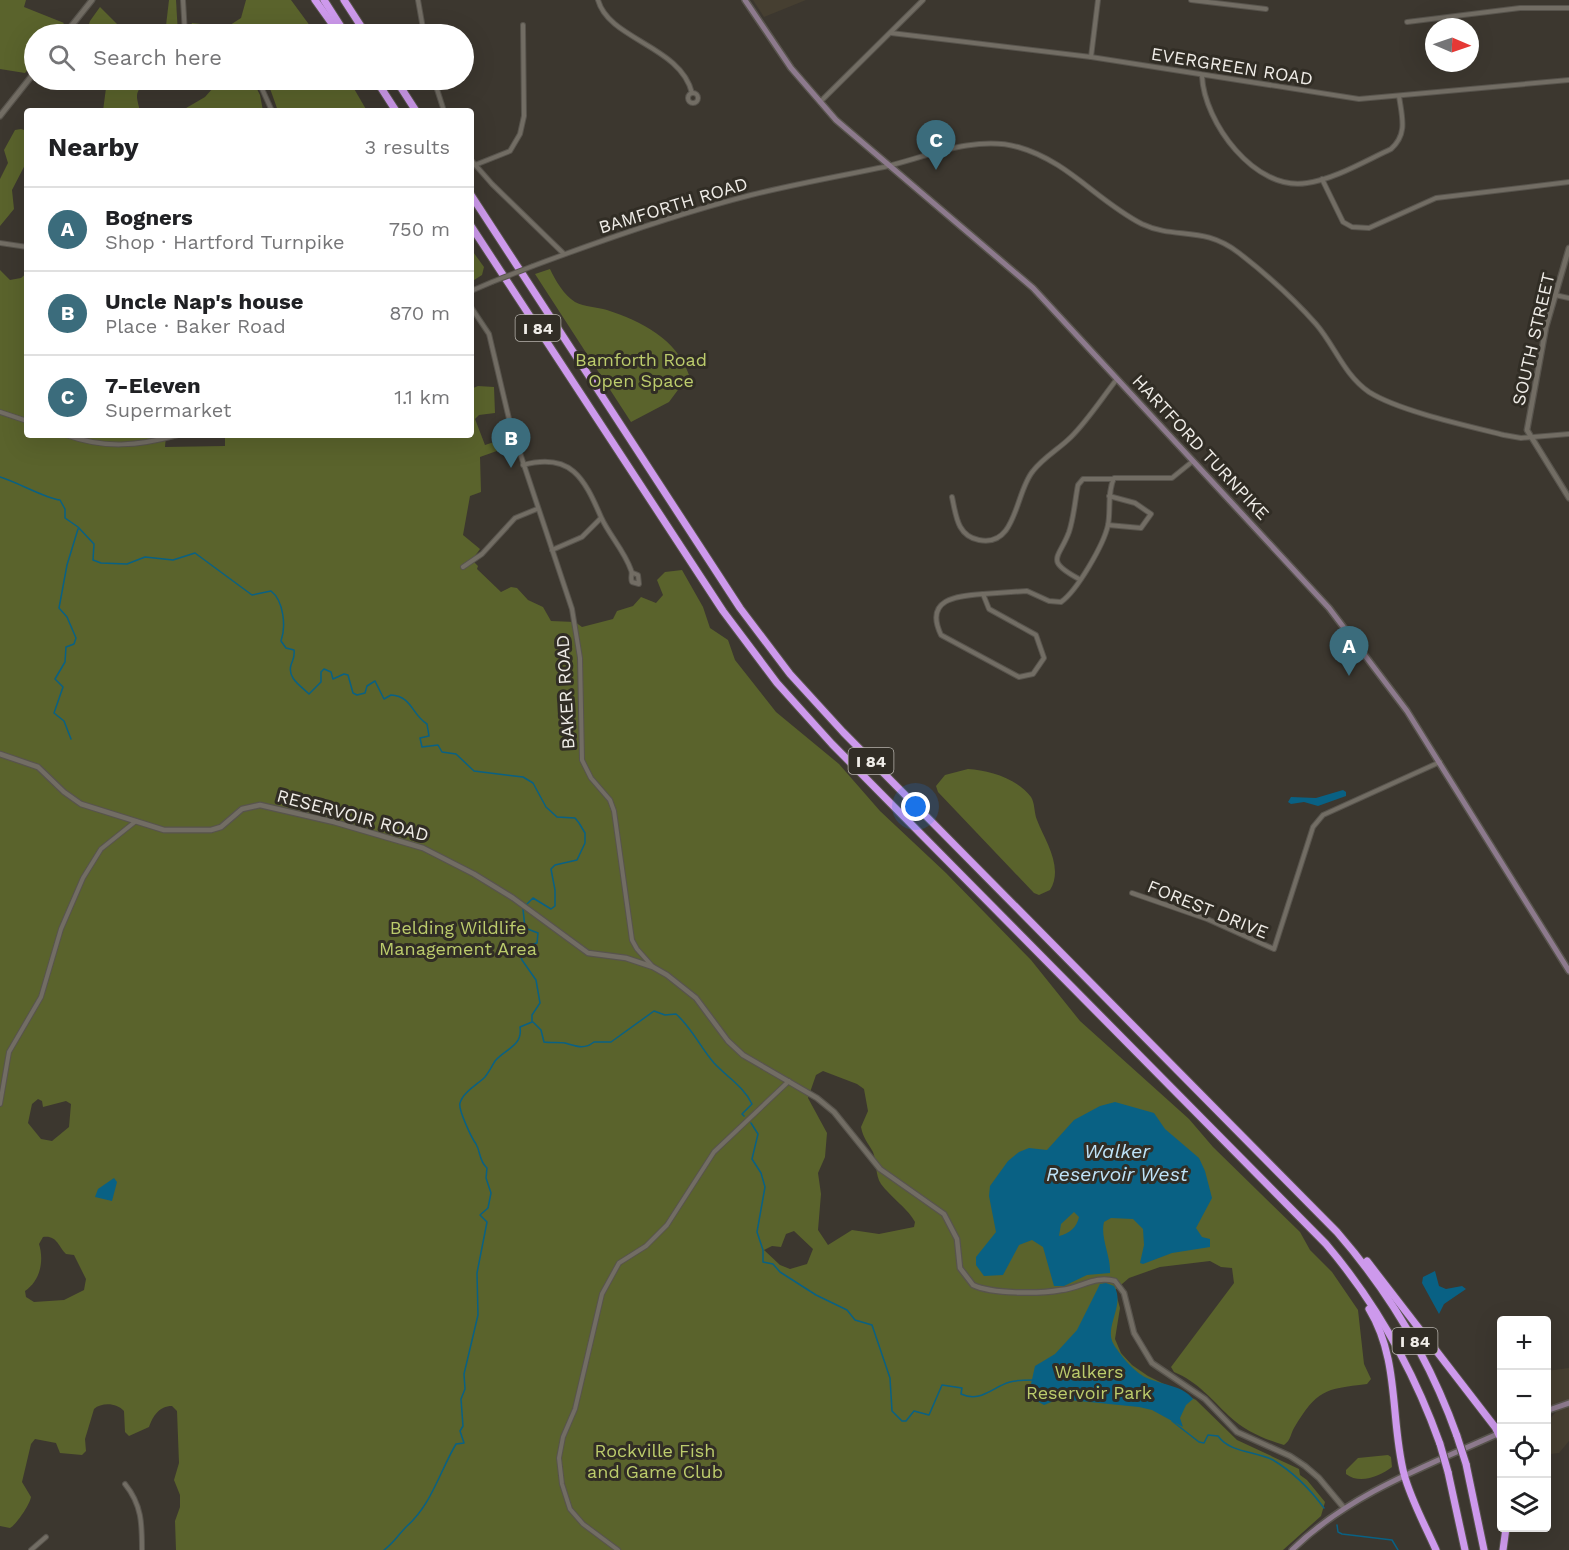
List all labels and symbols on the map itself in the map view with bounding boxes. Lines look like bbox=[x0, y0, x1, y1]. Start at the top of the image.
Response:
north arrow bbox=[1425, 18, 1479, 72]
street label: EVERGREEN ROAD bbox=[1150, 43, 1314, 89]
pin: C bbox=[916, 120, 956, 170]
street label: BAMFORTH ROAD bbox=[596, 172, 750, 238]
street label: SOUTH STREET bbox=[1508, 270, 1559, 407]
road number: I 84 bbox=[516, 315, 560, 341]
park label: Bamforth Road Open Space bbox=[575, 349, 707, 391]
street label: HARTFORD TURNPIKE bbox=[1128, 370, 1274, 524]
pin: B bbox=[492, 418, 530, 468]
pin: A bbox=[1330, 626, 1368, 676]
street label: BAKER ROAD bbox=[552, 634, 578, 750]
road number: I 84 bbox=[848, 748, 894, 774]
street label: RESERVOIR ROAD bbox=[275, 785, 431, 845]
your location bbox=[901, 792, 930, 821]
street label: FOREST DRIVE bbox=[1144, 875, 1272, 943]
park label: Belding Wildlife Management Area bbox=[379, 917, 537, 959]
water label: Walker Reservoir West bbox=[1046, 1139, 1189, 1186]
road number: I 84 bbox=[1392, 1328, 1438, 1354]
park label: Walkers Reservoir Park bbox=[1026, 1361, 1152, 1403]
park label: Rockville Fish and Game Club bbox=[587, 1440, 723, 1482]

